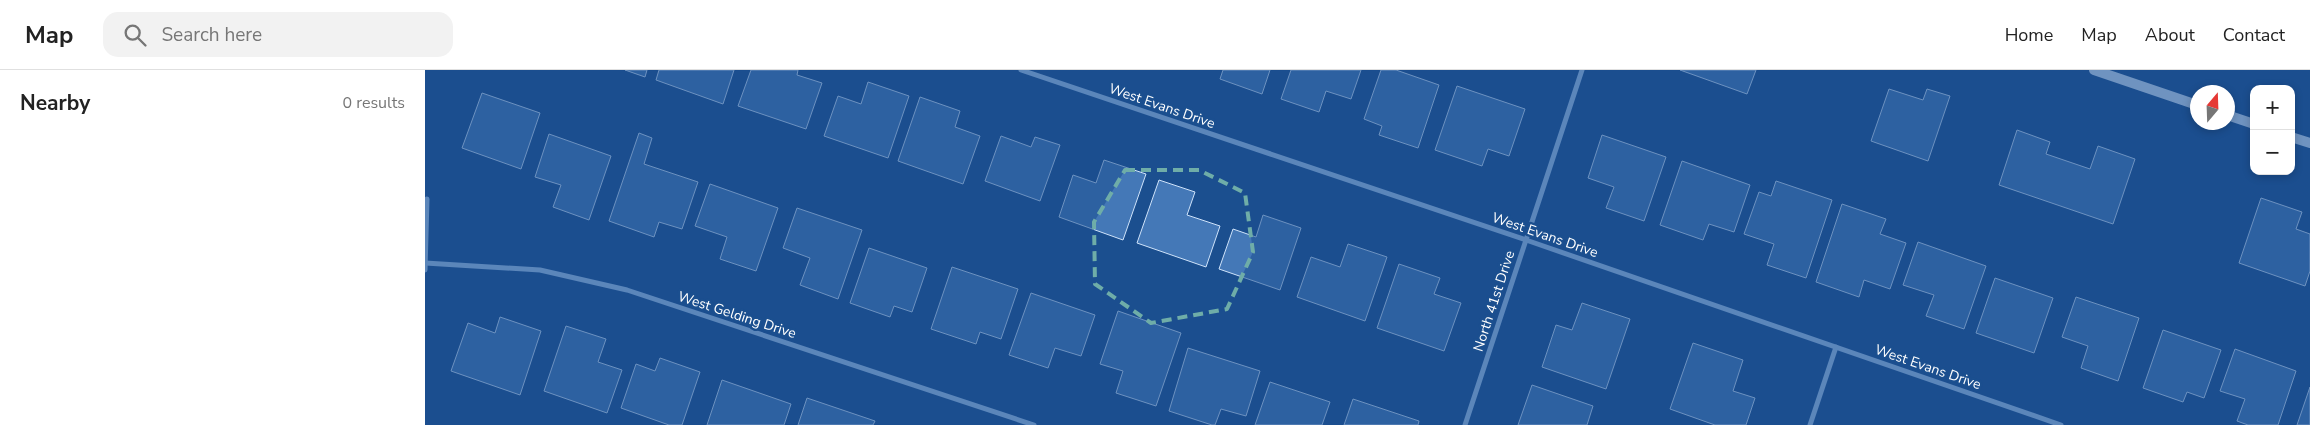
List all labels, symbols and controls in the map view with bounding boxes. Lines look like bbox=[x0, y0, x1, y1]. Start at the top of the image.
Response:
search box bbox=[103, 12, 453, 57]
text: Map bbox=[25, 19, 73, 51]
icon: search bbox=[121, 21, 149, 49]
text: Search here bbox=[161, 22, 262, 48]
text: Home bbox=[2005, 23, 2053, 47]
text: Map bbox=[2081, 23, 2117, 47]
text: About bbox=[2145, 23, 2195, 47]
text: Contact bbox=[2223, 23, 2285, 47]
street label: West Evans Drive bbox=[1106, 79, 1218, 133]
north arrow bbox=[2190, 85, 2235, 130]
map controls bbox=[2250, 85, 2295, 175]
button: + bbox=[2250, 85, 2295, 130]
text: Nearby bbox=[20, 89, 90, 117]
text: 0 results bbox=[343, 92, 405, 114]
button: − bbox=[2250, 130, 2295, 175]
street label: West Evans Drive bbox=[1489, 208, 1601, 262]
street label: North 41st Drive bbox=[1469, 248, 1519, 354]
street label: West Gelding Drive bbox=[675, 287, 799, 343]
street label: West Evans Drive bbox=[1872, 340, 1984, 394]

